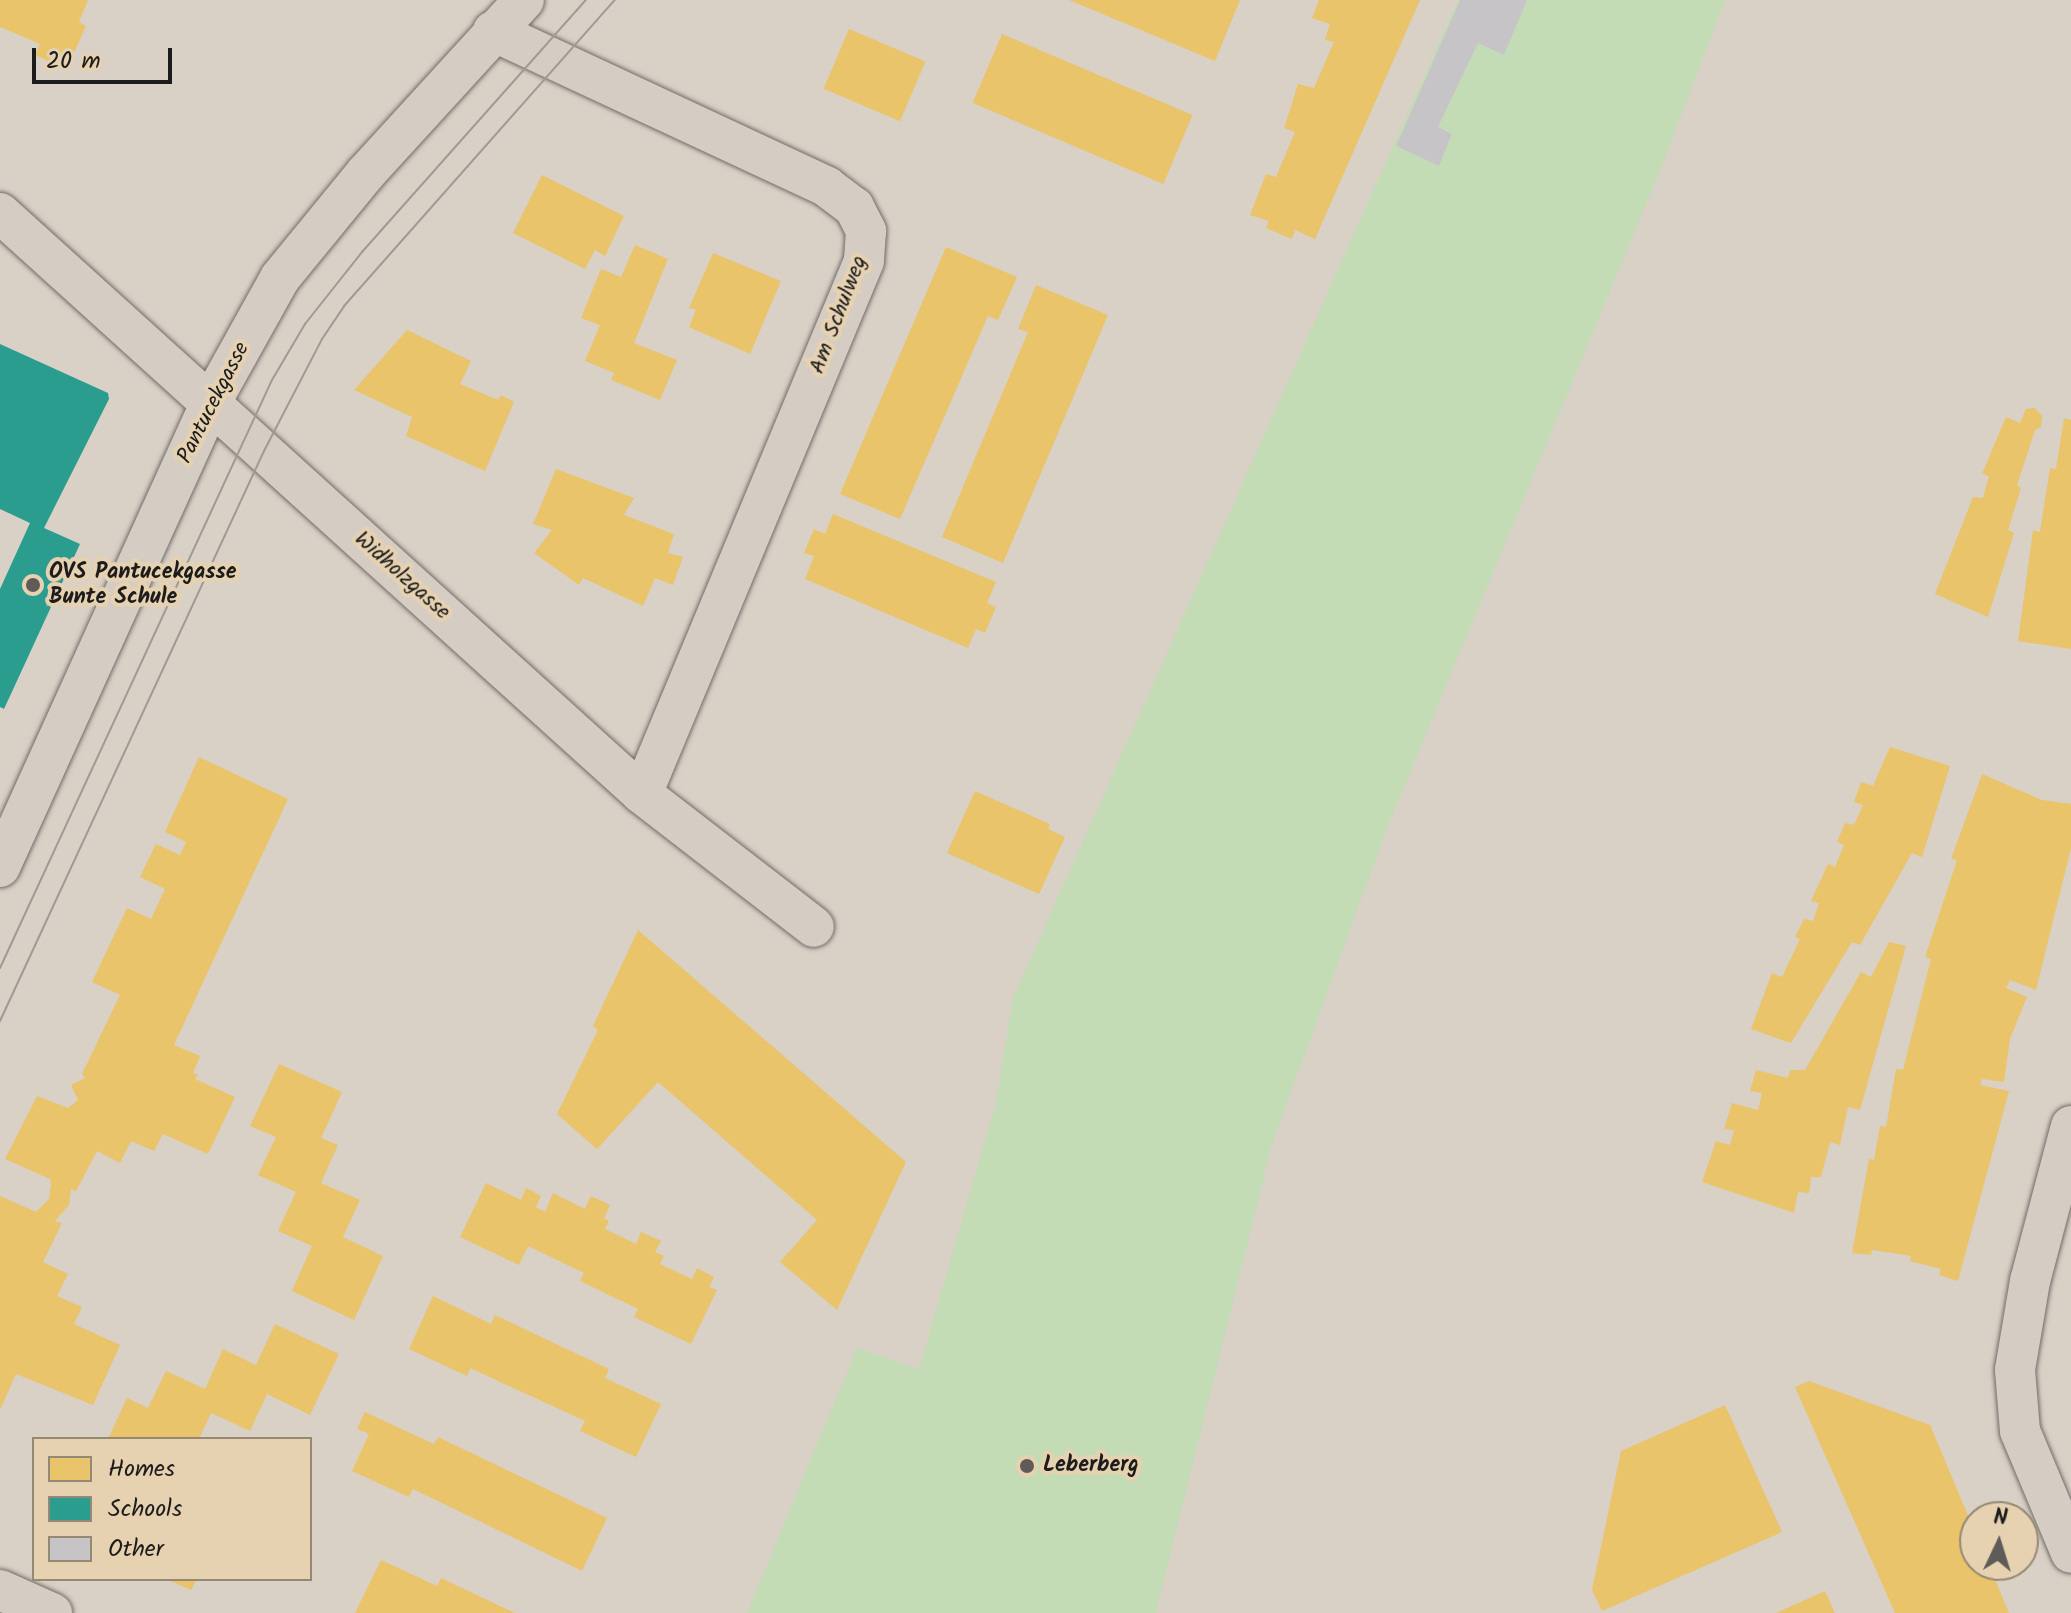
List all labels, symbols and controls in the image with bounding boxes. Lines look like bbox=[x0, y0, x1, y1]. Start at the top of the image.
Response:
scale bar bbox=[36, 32, 176, 82]
text: 20 m bbox=[46, 42, 101, 81]
street label: Am Schulweg bbox=[804, 252, 874, 378]
street label: Pantucekgasse bbox=[172, 338, 256, 468]
street label: Widholzgasse bbox=[349, 526, 455, 626]
place label: OVS Pantucekgasse Bunte Schule bbox=[49, 559, 236, 610]
marker: OVS Pantucekgasse Bunte Schule bbox=[24, 576, 42, 594]
legend bbox=[32, 1437, 312, 1581]
text: Homes bbox=[108, 1450, 175, 1489]
place label: Leberberg bbox=[1043, 1453, 1139, 1479]
marker: Leberberg bbox=[1018, 1457, 1036, 1475]
text: Schools bbox=[108, 1490, 182, 1529]
north arrow bbox=[1959, 1501, 2039, 1581]
text: N bbox=[1992, 1501, 2009, 1536]
text: Other bbox=[108, 1530, 164, 1569]

